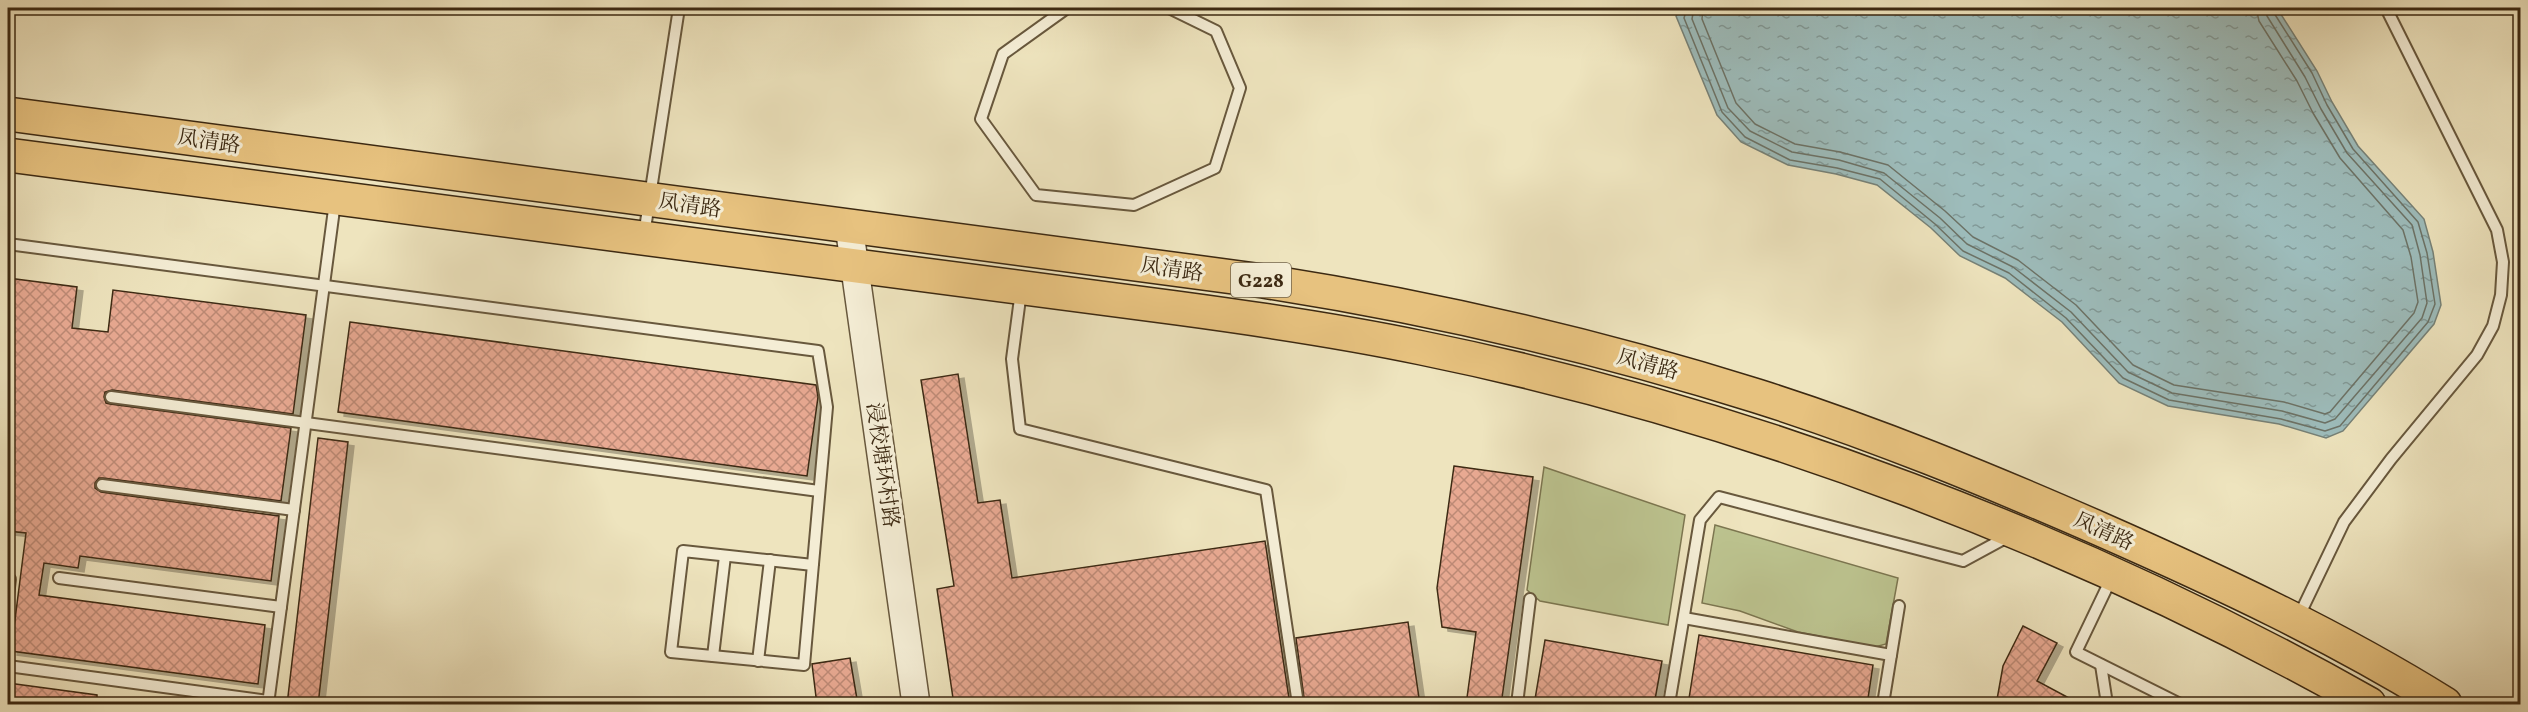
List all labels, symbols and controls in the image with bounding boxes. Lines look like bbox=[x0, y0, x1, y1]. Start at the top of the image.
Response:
street label: 凤清路 bbox=[176, 124, 242, 161]
street label: 凤清路 bbox=[657, 188, 723, 225]
street label: 凤清路 bbox=[1139, 252, 1205, 289]
road number: G228 bbox=[1231, 263, 1291, 297]
street label: 凤清路 bbox=[1613, 343, 1682, 388]
street label: 浸校塘环村路 bbox=[858, 401, 905, 530]
street label: 凤清路 bbox=[2069, 506, 2138, 558]

